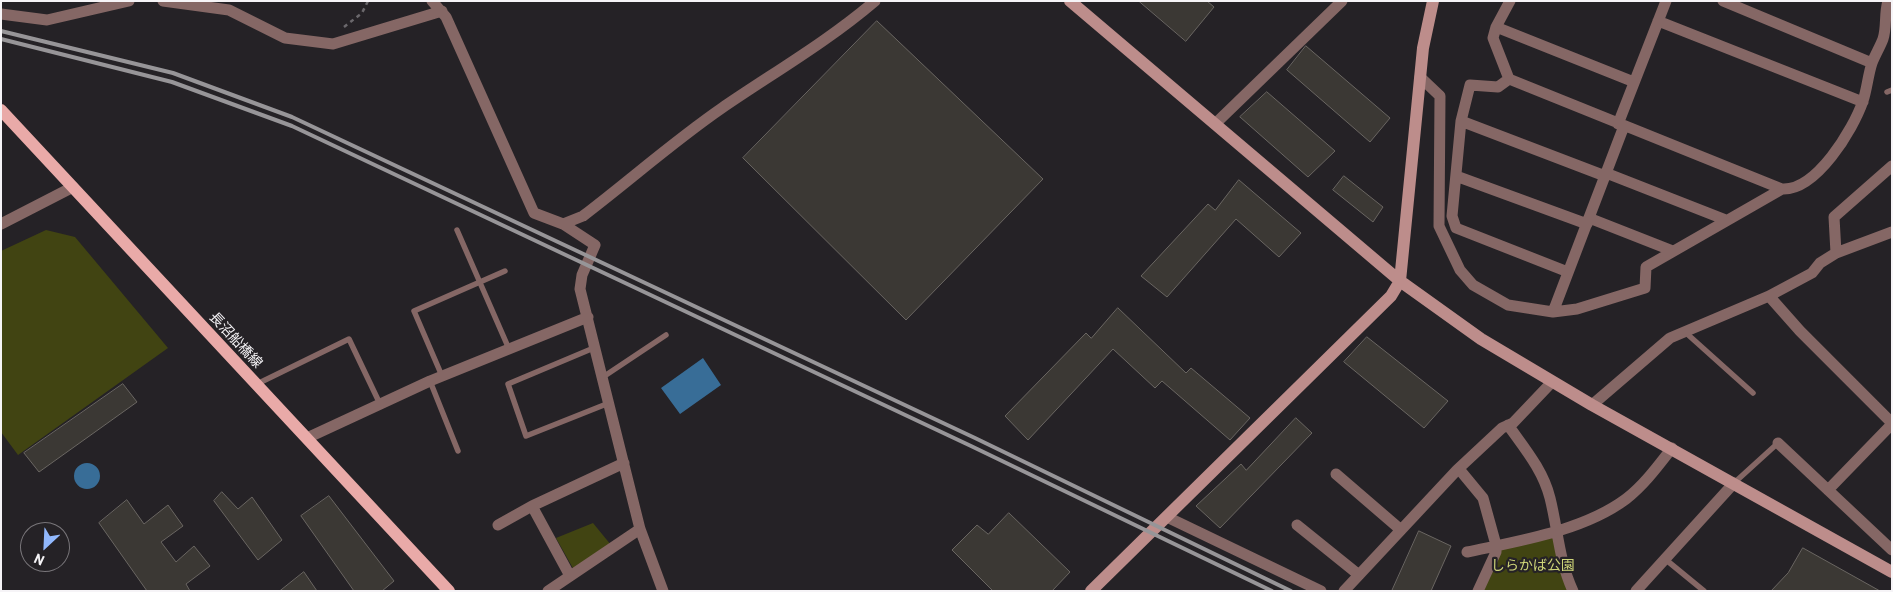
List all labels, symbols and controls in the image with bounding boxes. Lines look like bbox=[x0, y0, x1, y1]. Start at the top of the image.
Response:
street label: 長沼船橋線 bbox=[206, 309, 266, 371]
north arrow bbox=[20, 522, 70, 572]
text: N bbox=[31, 550, 47, 570]
park label: しらかば公園 bbox=[1491, 557, 1575, 573]

